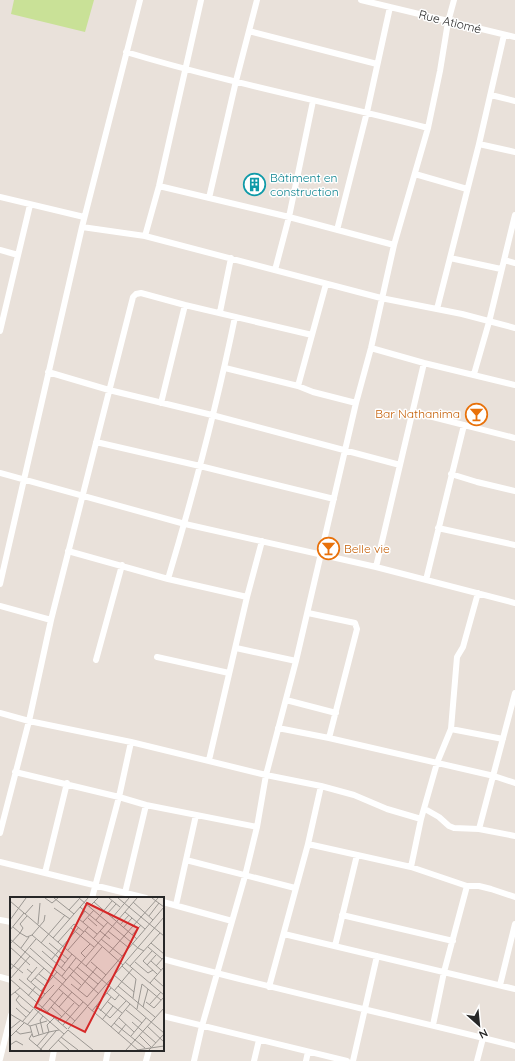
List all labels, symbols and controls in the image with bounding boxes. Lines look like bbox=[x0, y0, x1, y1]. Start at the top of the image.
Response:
street label: Rue Atiomé bbox=[417, 6, 483, 37]
place label: Bâtiment en construction bbox=[270, 170, 339, 199]
building icon: Bâtiment en construction bbox=[242, 172, 268, 198]
bar icon: Bar Nathanima bbox=[463, 401, 489, 427]
place label: Bar Nathanima bbox=[375, 406, 460, 421]
bar icon: Belle vie bbox=[315, 536, 341, 562]
place label: Belle vie bbox=[344, 541, 390, 556]
inset map bbox=[10, 897, 164, 1051]
north arrow bbox=[459, 1005, 499, 1045]
text: N bbox=[477, 1026, 490, 1042]

